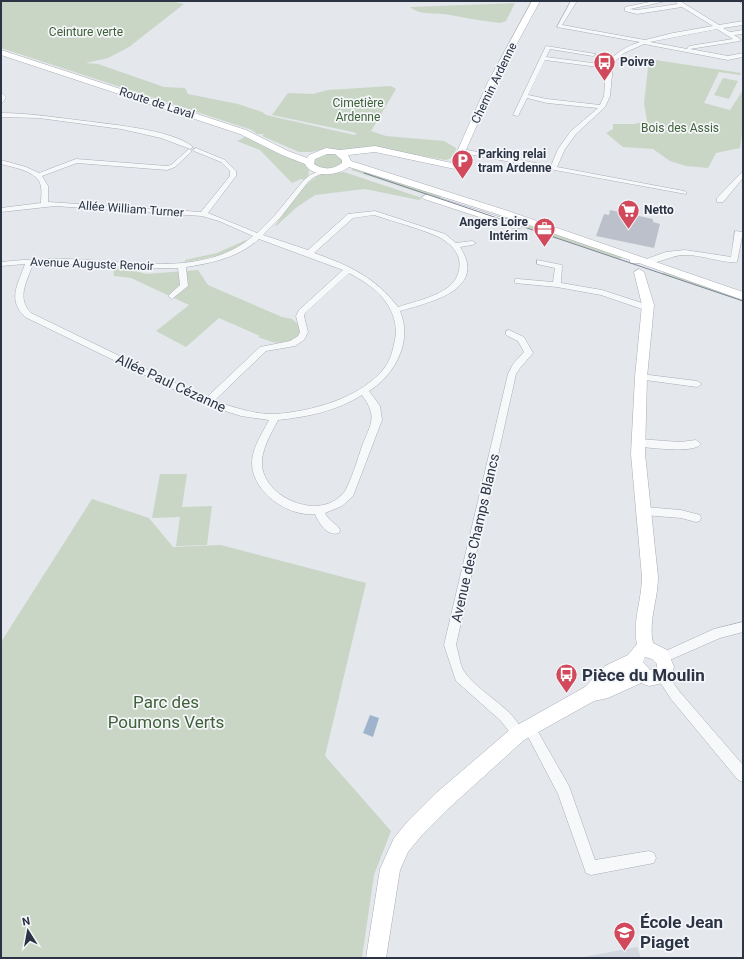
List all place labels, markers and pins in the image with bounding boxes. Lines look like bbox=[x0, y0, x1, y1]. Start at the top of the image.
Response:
bus stop icon: Poivre bbox=[591, 49, 617, 82]
place label: Poivre bbox=[620, 55, 655, 69]
place label: Parking relai tram Ardenne bbox=[478, 147, 552, 175]
parking icon: Parking relai tram Ardenne bbox=[450, 148, 476, 181]
supermarket icon: Netto bbox=[615, 197, 641, 230]
place label: Netto bbox=[644, 203, 674, 217]
place label: Angers Loire Intérim bbox=[459, 215, 529, 243]
office icon: Angers Loire Intérim bbox=[531, 216, 557, 249]
bus stop icon: Pièce du Moulin bbox=[553, 662, 579, 695]
place label: Pièce du Moulin bbox=[582, 665, 705, 685]
place label: École Jean Piaget bbox=[640, 912, 723, 952]
school or university icon: École Jean Piaget bbox=[611, 919, 637, 952]

